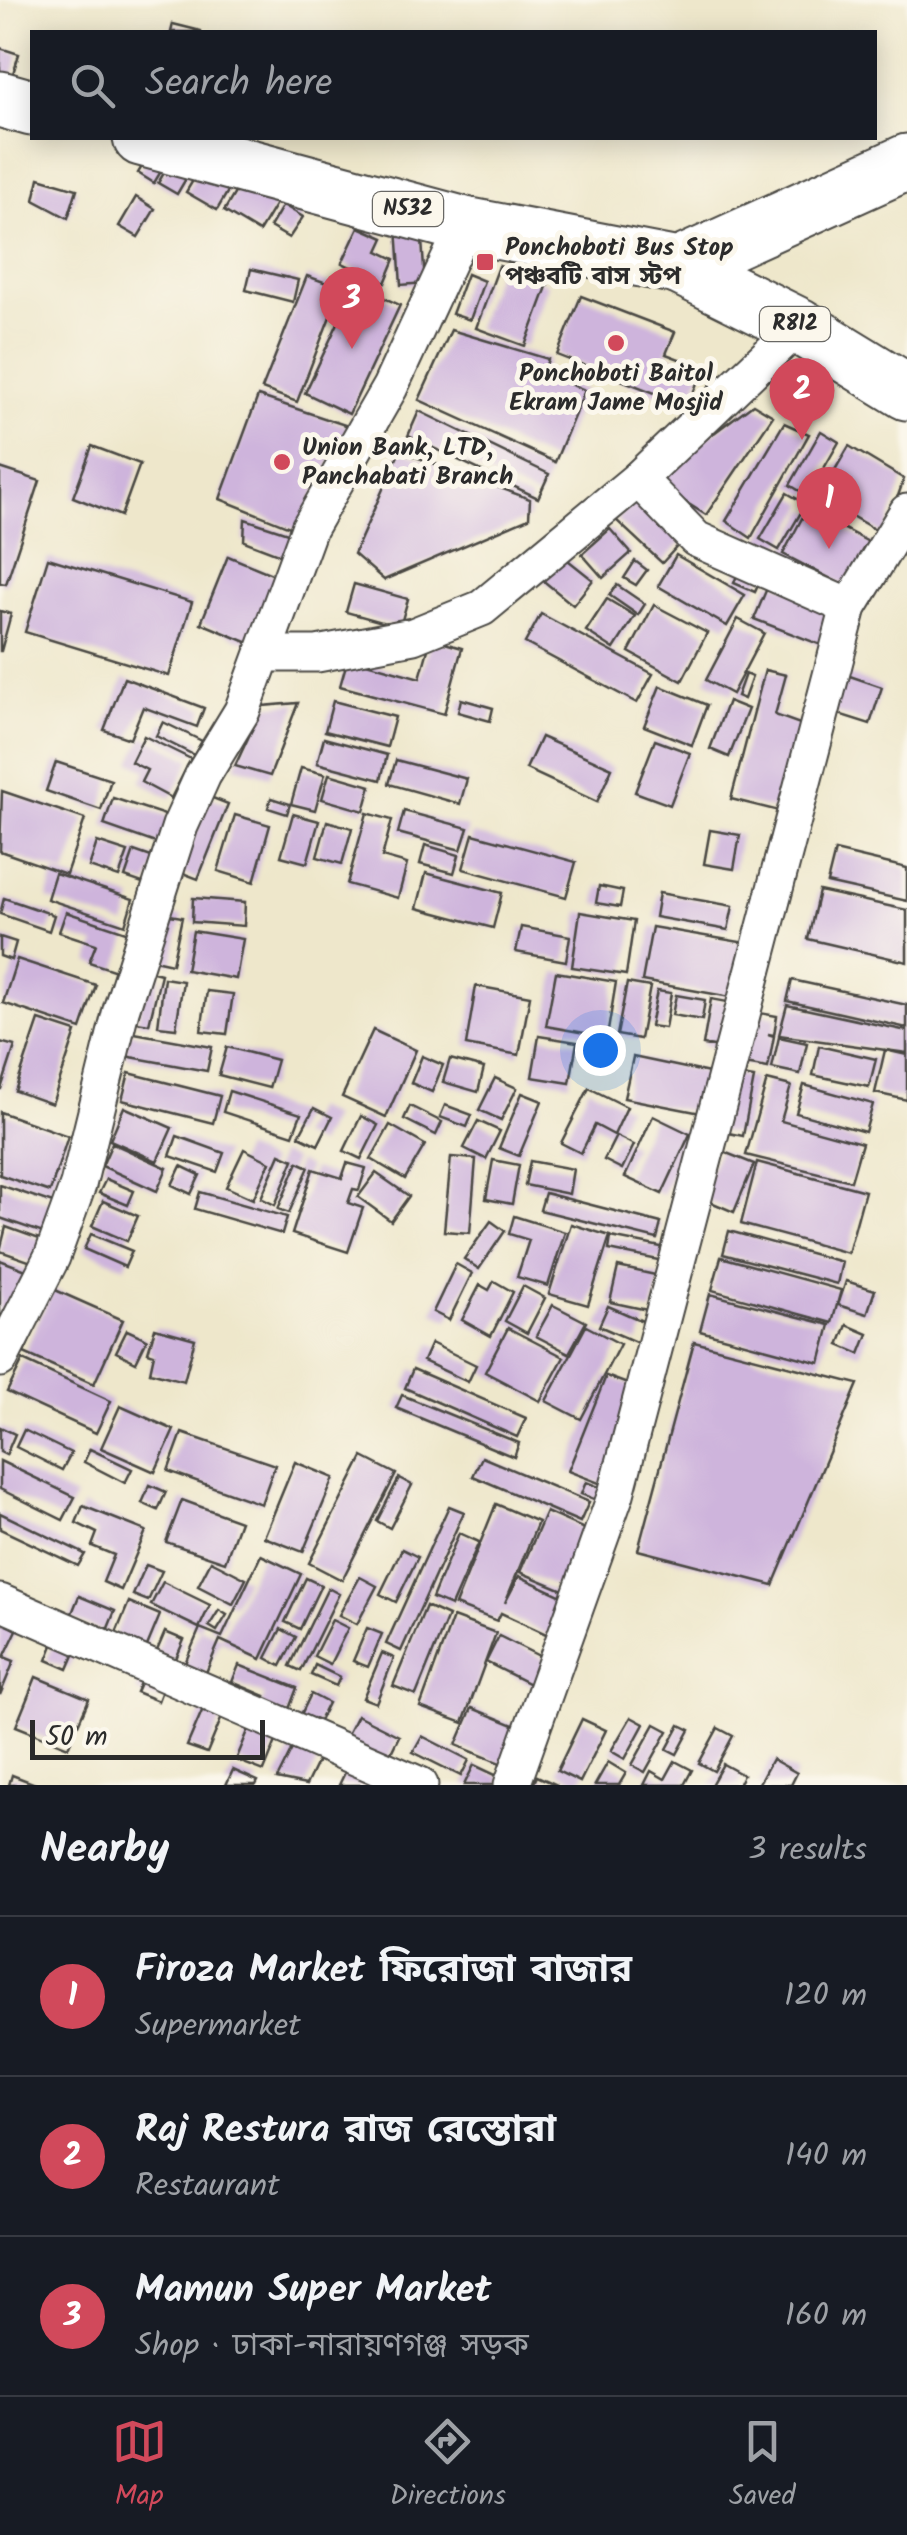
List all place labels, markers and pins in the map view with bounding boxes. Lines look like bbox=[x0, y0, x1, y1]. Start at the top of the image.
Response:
place label: Ponchoboti Bus Stop পঞ্চবটি বাস স্টপ bbox=[505, 228, 734, 297]
marker: Ponchoboti Bus Stop পঞ্চবটি বাস স্টপ bbox=[474, 251, 496, 273]
pin: 3 bbox=[320, 266, 384, 349]
marker: Ponchoboti Baitol Ekram Jame Mosjid bbox=[605, 332, 627, 354]
place label: Ponchoboti Baitol Ekram Jame Mosjid bbox=[509, 354, 723, 423]
pin: 2 bbox=[770, 358, 834, 440]
place label: Union Bank, LTD, Panchabati Branch bbox=[302, 428, 513, 497]
marker: Union Bank, LTD, Panchabati Branch bbox=[271, 451, 293, 473]
pin: 1 bbox=[796, 466, 862, 549]

